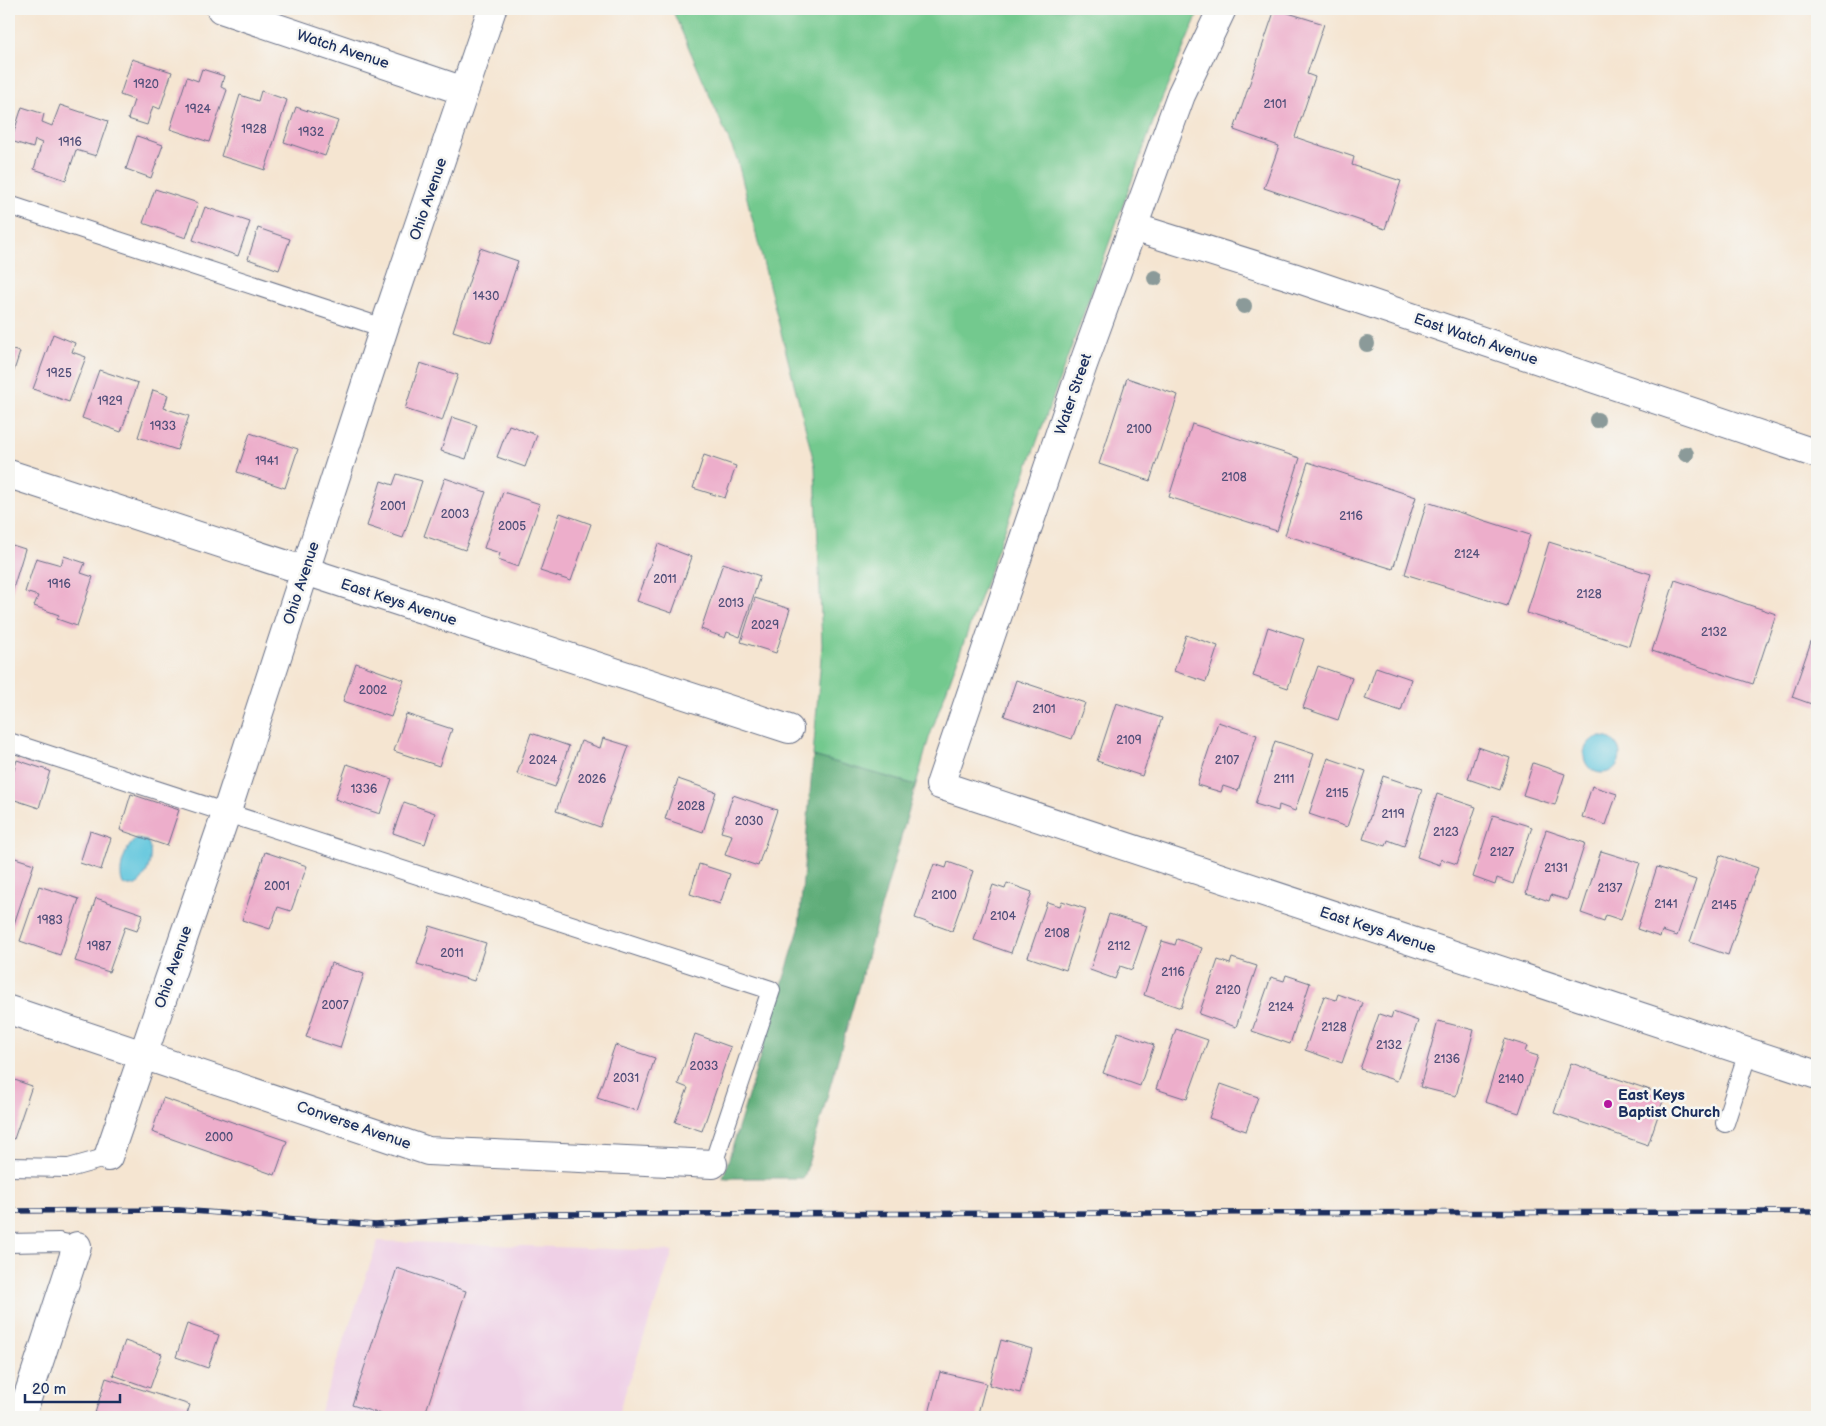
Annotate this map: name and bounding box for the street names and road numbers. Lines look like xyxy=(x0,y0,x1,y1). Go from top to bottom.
street label: Watch Avenue xyxy=(294,26,392,73)
street label: Ohio Avenue xyxy=(405,155,452,243)
street label: East Watch Avenue xyxy=(1411,309,1540,370)
street label: Water Street xyxy=(1051,351,1096,437)
street label: Ohio Avenue xyxy=(279,539,324,627)
street label: East Keys Avenue xyxy=(338,575,459,630)
street label: East Keys Avenue xyxy=(1317,903,1438,958)
street label: Ohio Avenue xyxy=(150,923,197,1011)
street label: Converse Avenue xyxy=(294,1097,414,1154)

